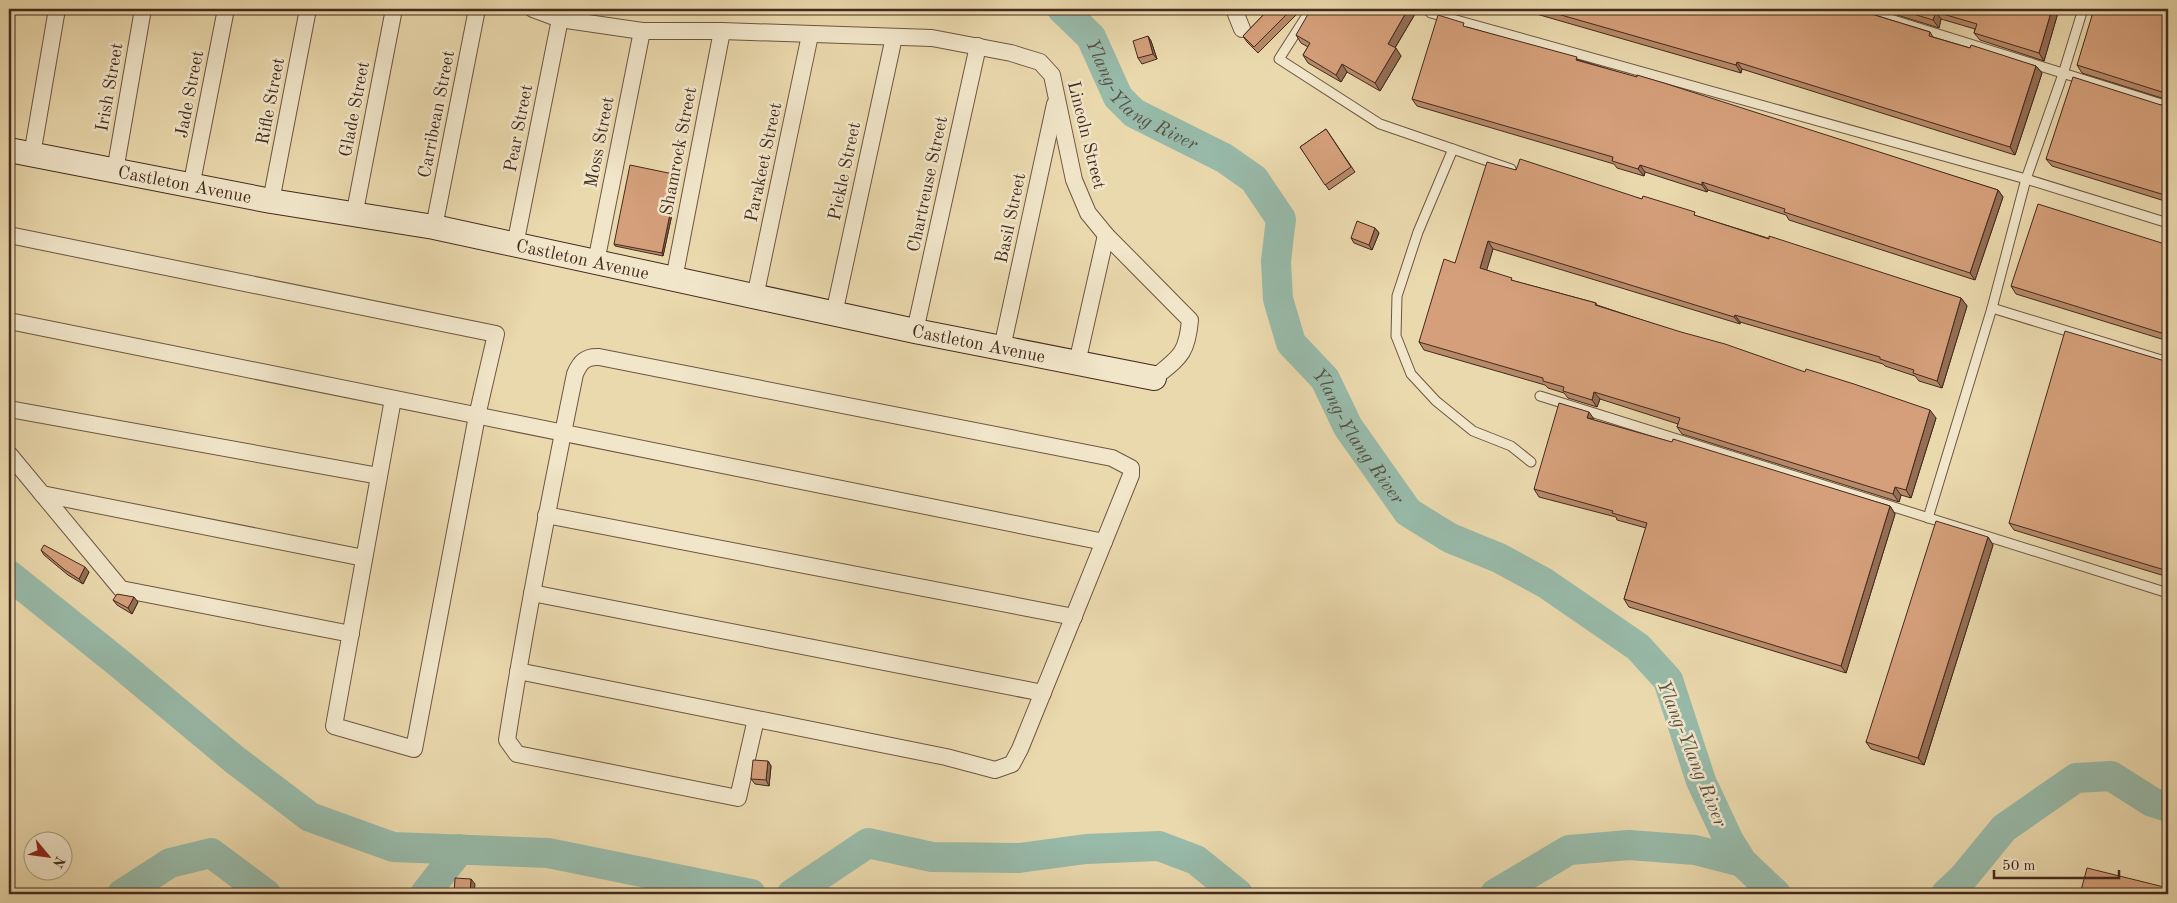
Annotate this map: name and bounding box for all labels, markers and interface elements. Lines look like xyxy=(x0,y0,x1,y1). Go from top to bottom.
water label: Ylang-Ylang River xyxy=(1081,37,1201,156)
street label: Irish Street xyxy=(93,41,127,133)
street label: Jade Street xyxy=(173,49,207,140)
street label: Carribean Street xyxy=(416,49,458,179)
street label: Rifle Street xyxy=(254,56,288,146)
street label: Glade Street xyxy=(337,60,373,159)
street label: Lincoln Street xyxy=(1064,79,1108,191)
street label: Pear Street xyxy=(502,83,536,173)
street label: Shamrock Street xyxy=(658,85,700,217)
street label: Moss Street xyxy=(582,95,618,189)
street label: Parakeet Street xyxy=(743,101,785,224)
street label: Chartreuse Street xyxy=(905,115,951,254)
street label: Pickle Street xyxy=(826,120,864,222)
street label: Castleton Avenue xyxy=(116,163,253,207)
street label: Basil Street xyxy=(993,172,1029,265)
street label: Castleton Avenue xyxy=(514,237,650,283)
street label: Castleton Avenue xyxy=(910,323,1047,366)
water label: Ylang-Ylang River xyxy=(1308,365,1407,509)
water label: Ylang-Ylang River xyxy=(1653,678,1729,831)
north arrow xyxy=(22,830,72,880)
scale bar xyxy=(1994,848,2120,880)
text: N xyxy=(50,854,67,870)
text: 50 m xyxy=(2002,859,2036,874)

